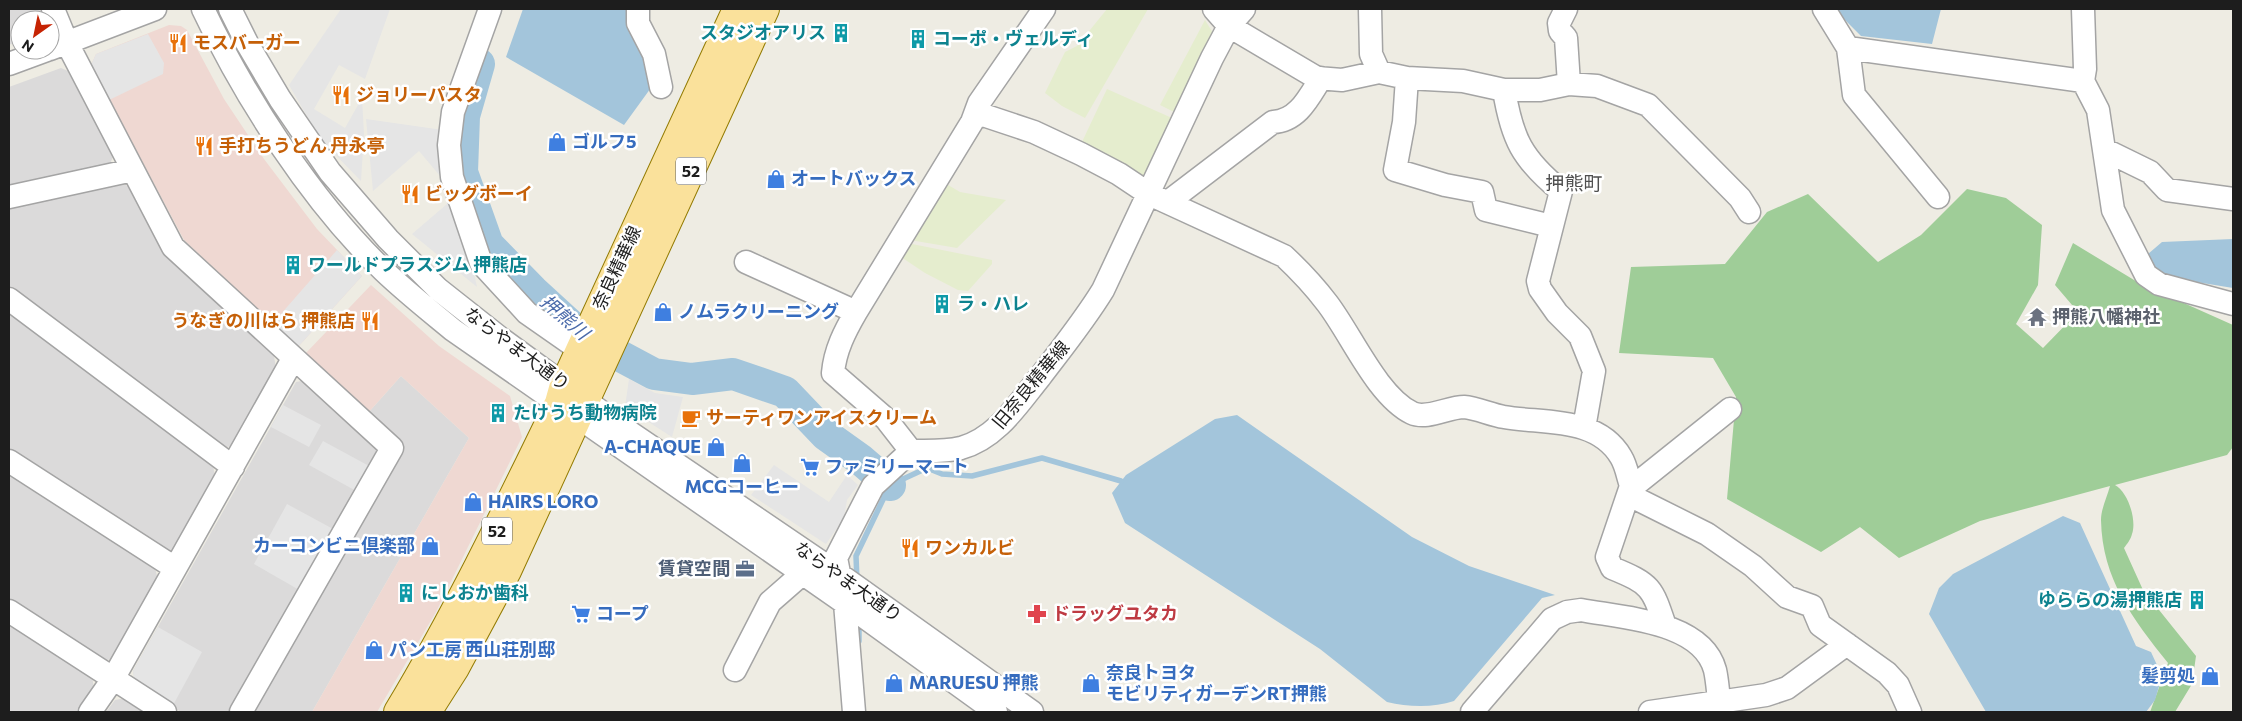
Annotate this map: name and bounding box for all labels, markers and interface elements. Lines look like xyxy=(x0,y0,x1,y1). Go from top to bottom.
north arrow xyxy=(10,10,60,60)
place label: スタジオアリス xyxy=(700,21,826,43)
building icon: スタジオアリス xyxy=(830,22,852,44)
place label: コーポ・ヴェルディ xyxy=(933,27,1094,49)
building icon: コーポ・ヴェルディ xyxy=(907,28,929,50)
place label: モスバーガー xyxy=(193,31,301,53)
restaurant icon: モスバーガー xyxy=(167,32,189,54)
text: N xyxy=(19,36,37,56)
place label: ジョリーパスタ xyxy=(356,83,482,105)
restaurant icon: ジョリーパスタ xyxy=(330,84,352,106)
place label: ゴルフ5 xyxy=(572,130,637,152)
shop icon: ゴルフ5 xyxy=(546,131,568,153)
place label: 手打ちうどん 丹永亭 xyxy=(219,134,384,156)
restaurant icon: 手打ちうどん 丹永亭 xyxy=(193,135,215,157)
road number: 52 xyxy=(676,158,706,185)
place label: オートバックス xyxy=(791,167,916,189)
shop icon: オートバックス xyxy=(765,168,787,190)
district label: 押熊町 xyxy=(1545,171,1603,194)
place label: ビッグボーイ xyxy=(425,182,533,204)
restaurant icon: ビッグボーイ xyxy=(399,183,421,205)
street label: 奈良精華線 xyxy=(587,222,645,313)
place label: ワールドプラスジム 押熊店 xyxy=(308,253,527,275)
building icon: ワールドプラスジム 押熊店 xyxy=(282,254,304,276)
water label: 押熊川 xyxy=(536,289,596,345)
place label: ラ・ハレ xyxy=(957,292,1029,314)
building icon: ラ・ハレ xyxy=(931,293,953,315)
place label: ノムラクリーニング xyxy=(678,300,839,322)
shop icon: ノムラクリーニング xyxy=(652,301,674,323)
street label: ならやま大通り xyxy=(461,302,575,395)
place label: 押熊八幡神社 xyxy=(2052,305,2160,327)
temple icon: 押熊八幡神社 xyxy=(2026,306,2048,328)
place label: うなぎの川はら 押熊店 xyxy=(172,309,355,331)
restaurant icon: うなぎの川はら 押熊店 xyxy=(359,310,381,332)
street label: 旧奈良精華線 xyxy=(987,336,1073,433)
place label: たけうち動物病院 xyxy=(513,401,657,423)
building icon: たけうち動物病院 xyxy=(487,402,509,424)
place label: サーティワンアイスクリーム xyxy=(706,406,937,428)
cafe icon: サーティワンアイスクリーム xyxy=(680,407,702,429)
place label: A-CHAQUE xyxy=(604,435,701,457)
shop icon: A-CHAQUE xyxy=(705,436,727,458)
shop icon: MCGコーヒー xyxy=(731,452,753,474)
place label: ファミリーマート xyxy=(825,455,969,477)
supermarket icon: ファミリーマート xyxy=(799,456,821,478)
place label: MCGコーヒー xyxy=(685,475,799,497)
place label: HAIRS LORO xyxy=(488,490,598,512)
shop icon: HAIRS LORO xyxy=(462,491,484,513)
road number: 52 xyxy=(482,518,512,544)
place label: カーコンビニ倶楽部 xyxy=(253,534,415,556)
shop icon: カーコンビニ倶楽部 xyxy=(419,535,441,557)
street label: ならやま大通り xyxy=(791,536,906,626)
place label: ワンカルビ xyxy=(925,536,1015,558)
restaurant icon: ワンカルビ xyxy=(899,537,921,559)
place label: 賃貸空間 xyxy=(658,557,730,579)
office icon: 賃貸空間 xyxy=(734,558,756,580)
place label: にしおか歯科 xyxy=(421,581,529,603)
building icon: にしおか歯科 xyxy=(395,582,417,604)
place label: ゆららの湯押熊店 xyxy=(2038,588,2182,610)
building icon: ゆららの湯押熊店 xyxy=(2186,589,2208,611)
place label: コープ xyxy=(596,602,649,624)
place label: ドラッグユタカ xyxy=(1052,602,1178,624)
supermarket icon: コープ xyxy=(570,603,592,625)
pharmacy icon: ドラッグユタカ xyxy=(1026,603,1048,625)
place label: パン工房 西山荘別邸 xyxy=(389,638,555,660)
shop icon: パン工房 西山荘別邸 xyxy=(363,639,385,661)
place label: 奈良トヨタ モビリティガーデンRT押熊 xyxy=(1106,661,1327,704)
place label: 髪剪処 xyxy=(2141,664,2195,686)
shop icon: 髪剪処 xyxy=(2199,665,2221,687)
place label: MARUESU 押熊 xyxy=(909,671,1039,693)
shop icon: MARUESU 押熊 xyxy=(883,672,905,694)
shop icon: 奈良トヨタ モビリティガーデンRT押熊 xyxy=(1080,672,1102,694)

